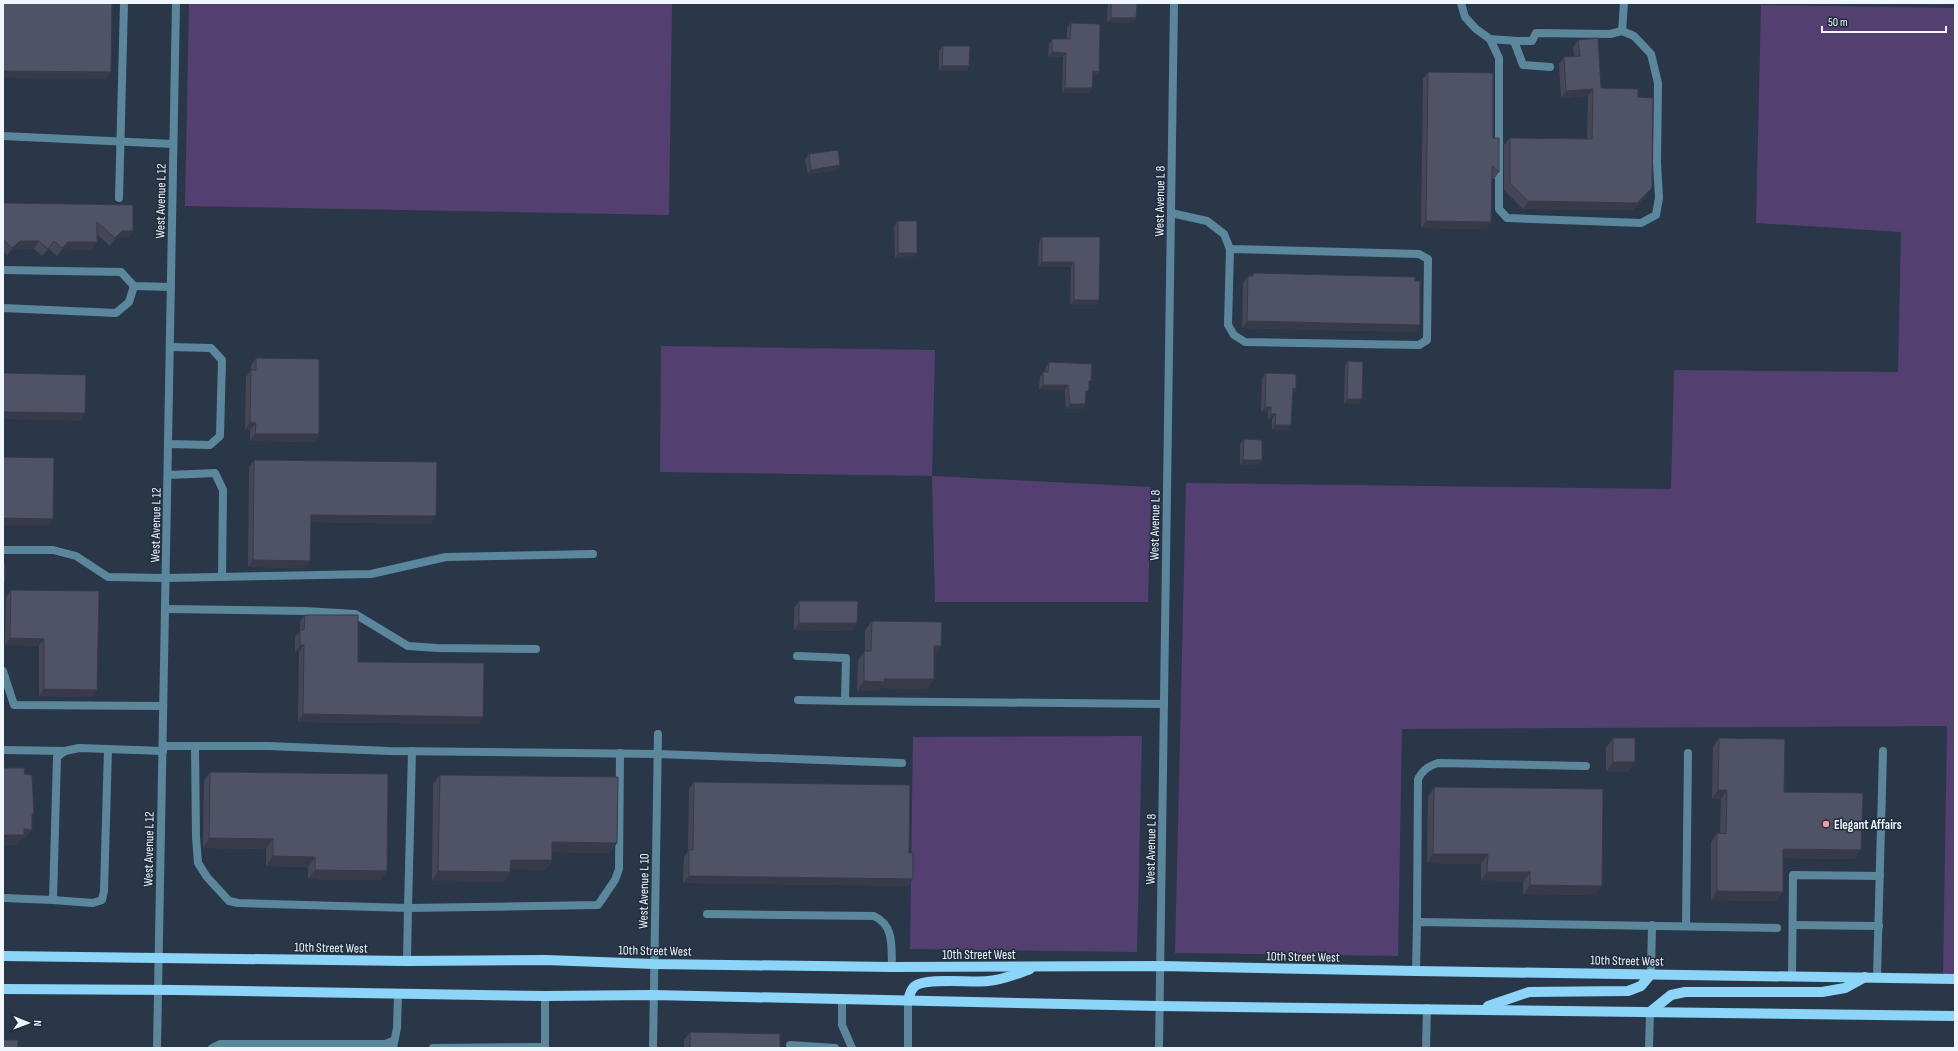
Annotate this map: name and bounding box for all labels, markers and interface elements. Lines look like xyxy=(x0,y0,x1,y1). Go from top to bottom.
scale bar xyxy=(1822,8,1946,34)
text: 50 m xyxy=(1828,15,1848,30)
street label: West Avenue L 12 xyxy=(152,163,170,239)
street label: West Avenue L 8 xyxy=(1151,165,1169,236)
street label: West Avenue L 12 xyxy=(147,487,165,563)
street label: West Avenue L 8 xyxy=(1146,489,1164,560)
street label: West Avenue L 12 xyxy=(140,811,158,887)
street label: West Avenue L 8 xyxy=(1142,813,1160,884)
place label: Elegant Affairs xyxy=(1834,817,1902,833)
marker: Elegant Affairs xyxy=(1821,819,1831,829)
street label: West Avenue L 10 xyxy=(635,853,653,929)
street label: 10th Street West xyxy=(294,939,368,957)
street label: 10th Street West xyxy=(618,942,692,960)
street label: 10th Street West xyxy=(942,947,1016,963)
street label: 10th Street West xyxy=(1266,948,1340,966)
street label: 10th Street West xyxy=(1590,952,1664,970)
north arrow xyxy=(8,1003,48,1043)
text: N xyxy=(31,1020,44,1026)

